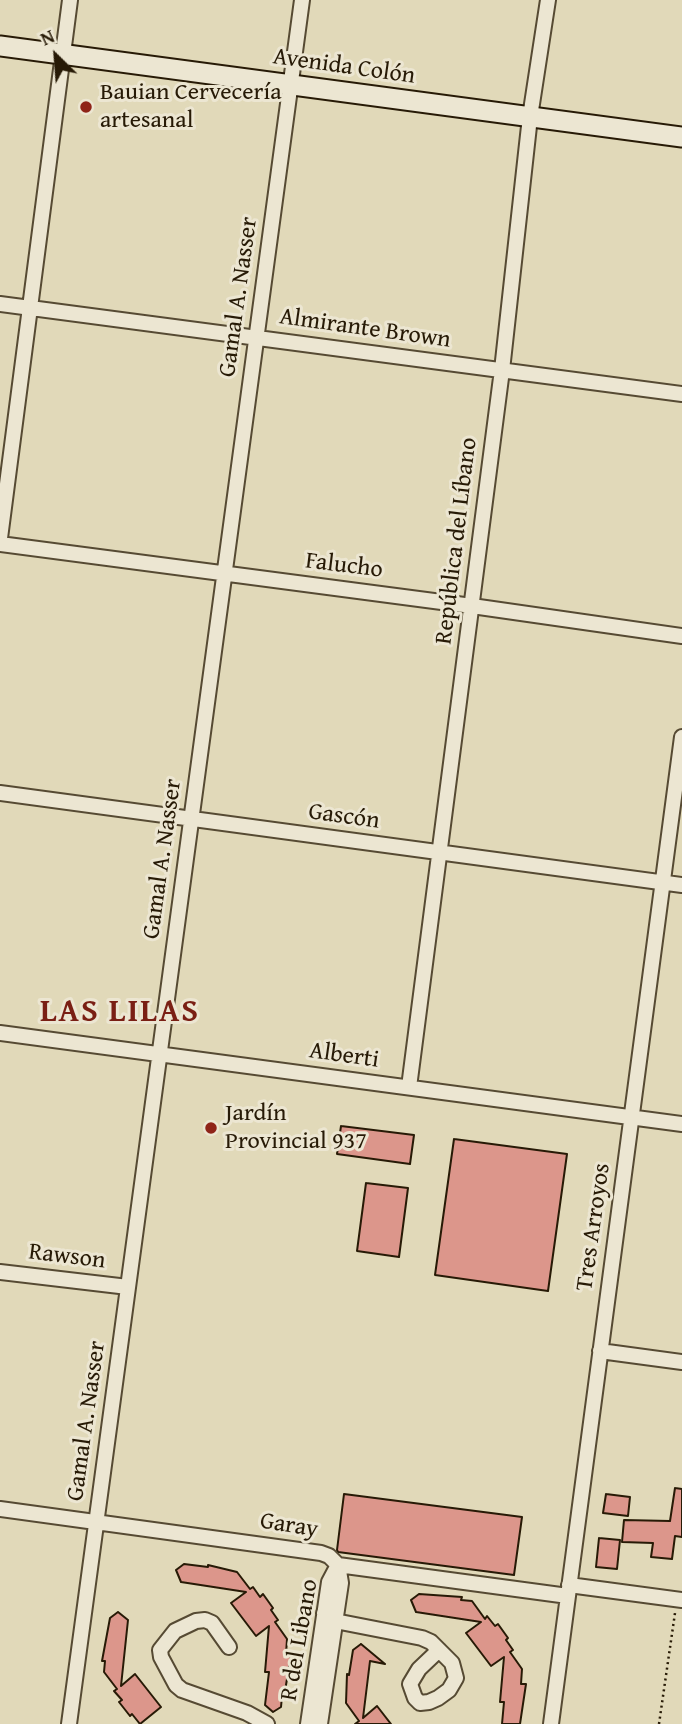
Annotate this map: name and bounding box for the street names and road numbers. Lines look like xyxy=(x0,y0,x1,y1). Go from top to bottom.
street label: Avenida Colón xyxy=(271,43,417,91)
street label: Gamal A. Nasser xyxy=(214,215,264,379)
street label: Almirante Brown xyxy=(278,303,452,355)
street label: República del Líbano xyxy=(430,436,484,646)
street label: Falucho xyxy=(304,547,384,585)
street label: Gamal A. Nasser xyxy=(138,777,188,941)
street label: Gascón xyxy=(307,798,381,836)
street label: Alberti xyxy=(307,1037,381,1075)
street label: Tres Arroyos xyxy=(571,1161,617,1293)
street label: Rawson xyxy=(27,1238,107,1276)
street label: Gamal A. Nasser xyxy=(62,1339,112,1503)
street label: Garay xyxy=(258,1507,320,1545)
street label: R del Libano xyxy=(275,1577,325,1703)

